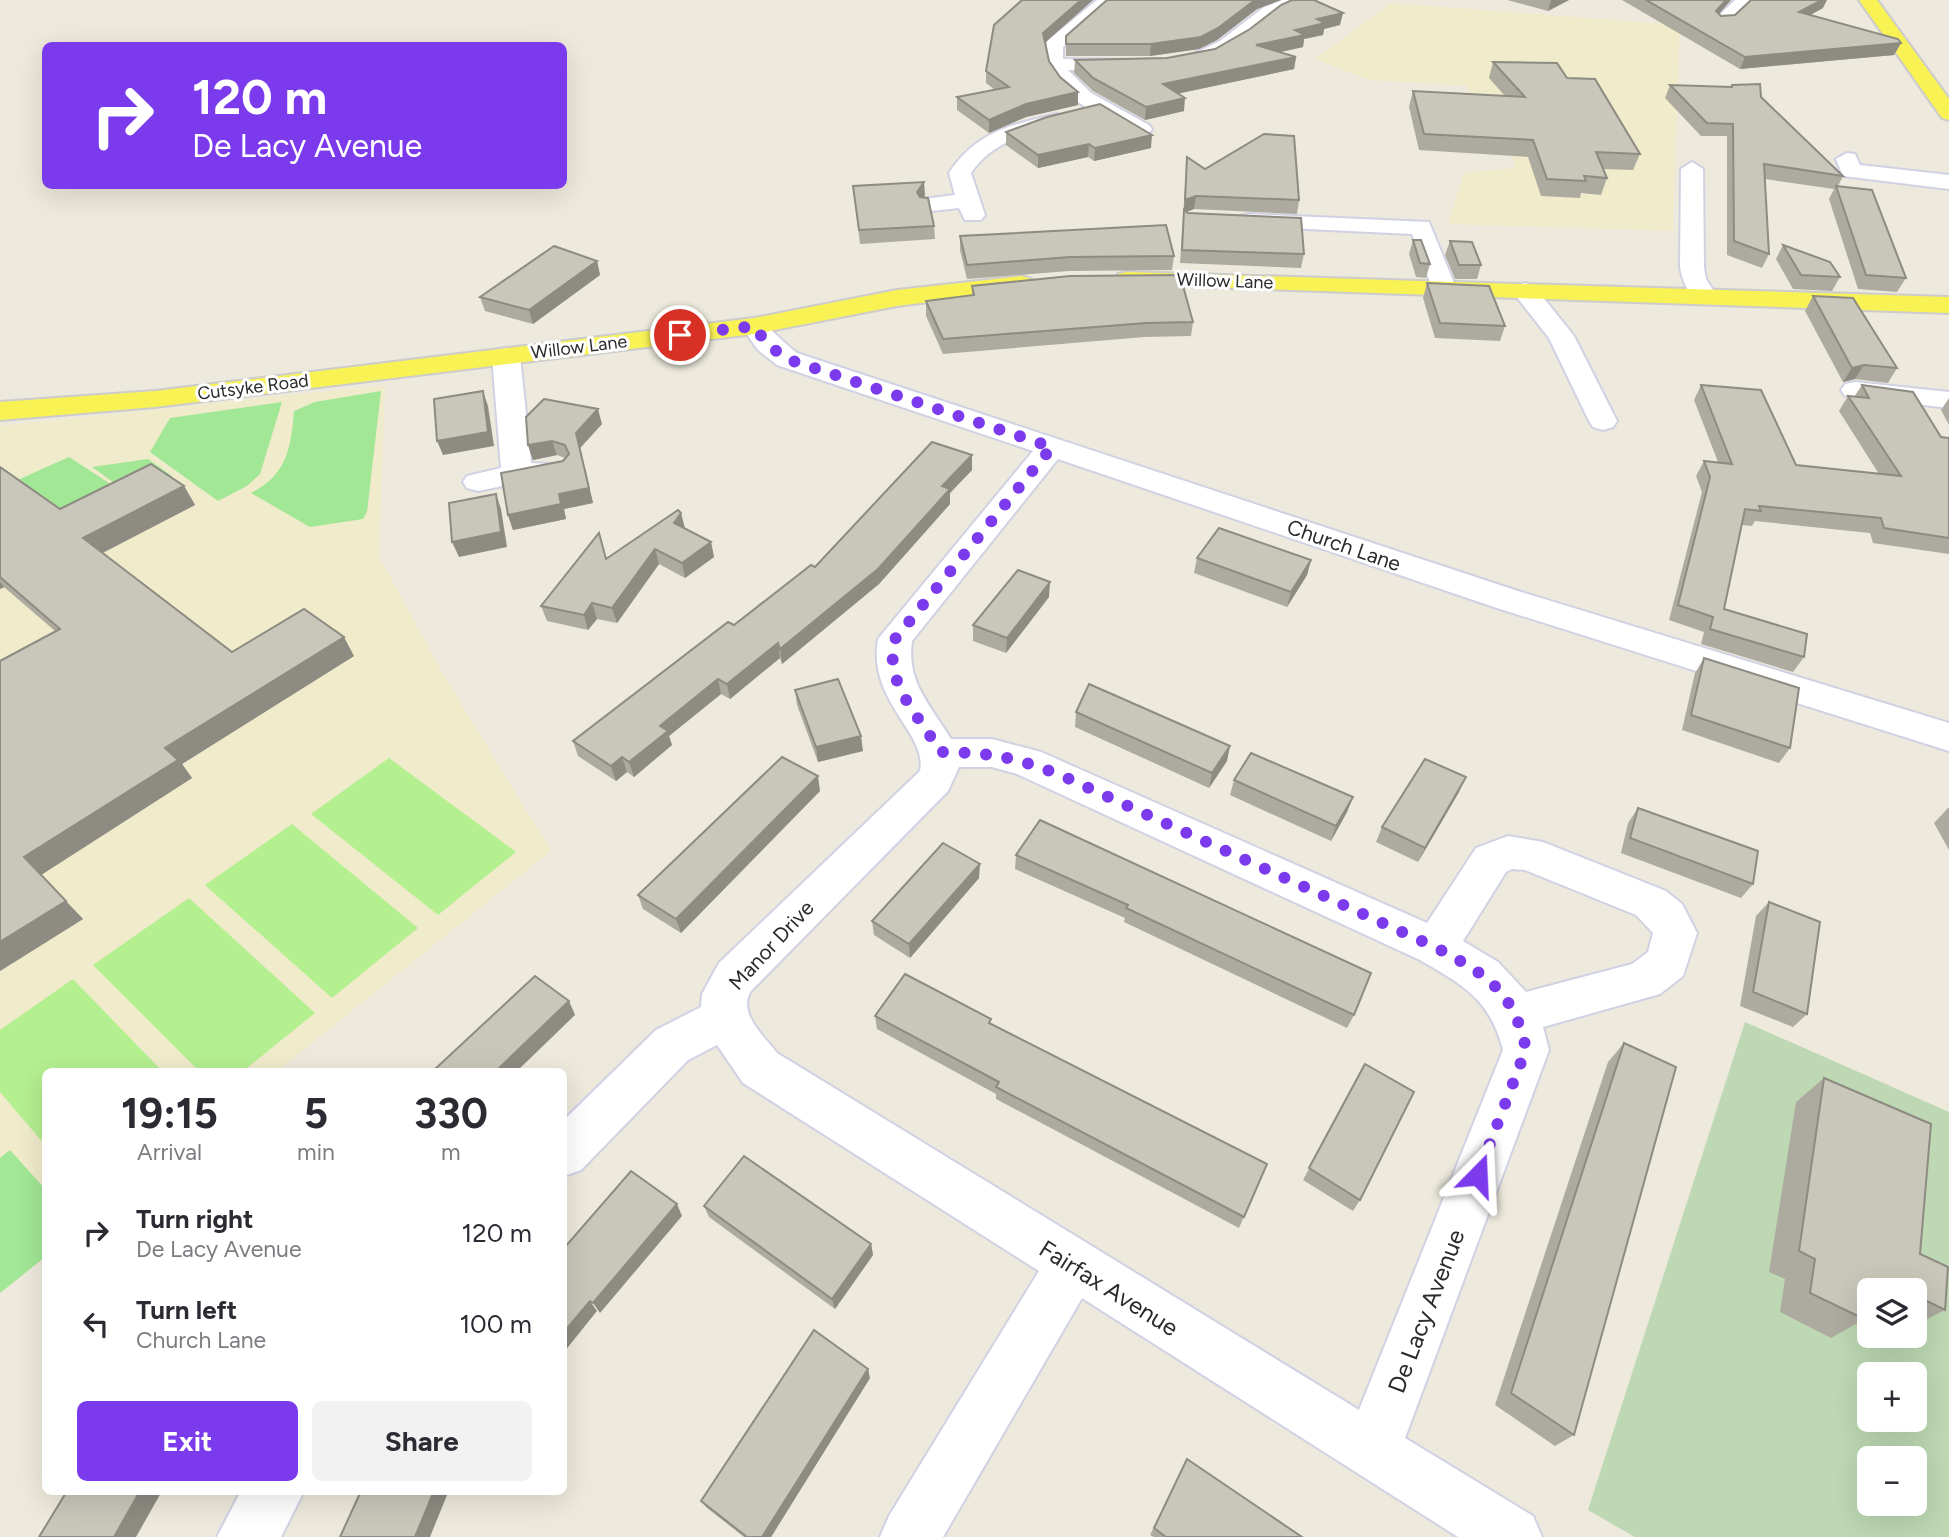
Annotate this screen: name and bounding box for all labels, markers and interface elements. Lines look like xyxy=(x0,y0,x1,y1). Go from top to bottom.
text: 120 m xyxy=(192,67,327,126)
icon: right xyxy=(77,70,168,161)
text: De Lacy Avenue xyxy=(192,127,422,165)
street label: Willow Lane xyxy=(1176,268,1274,294)
pin xyxy=(650,305,710,365)
icon: arrive xyxy=(661,316,699,354)
street label: Willow Lane xyxy=(530,330,628,364)
street label: Cutsyke Road xyxy=(196,369,310,405)
street label: Church Lane xyxy=(1284,514,1404,576)
street label: Manor Drive xyxy=(723,895,819,995)
text: 19:15 xyxy=(121,1088,218,1139)
text: 5 xyxy=(304,1088,328,1139)
text: 330 xyxy=(414,1088,488,1139)
text: Arrival xyxy=(137,1138,202,1166)
text: min xyxy=(297,1138,335,1166)
text: m xyxy=(441,1138,461,1166)
position arrow xyxy=(1441,1138,1515,1212)
text: Turn right xyxy=(136,1203,253,1235)
icon: right xyxy=(77,1214,115,1252)
text: 120 m xyxy=(462,1217,532,1249)
street label: De Lacy Avenue xyxy=(1382,1225,1470,1397)
street label: Fairfax Avenue xyxy=(1034,1234,1184,1342)
text: De Lacy Avenue xyxy=(136,1235,301,1263)
map controls xyxy=(1857,1278,1927,1516)
button: layers xyxy=(1857,1278,1927,1348)
text: Turn left xyxy=(136,1294,237,1326)
icon: left xyxy=(77,1305,115,1343)
text: 100 m xyxy=(459,1308,532,1340)
text: Church Lane xyxy=(136,1326,266,1354)
button: + xyxy=(1857,1362,1927,1432)
button: Exit xyxy=(77,1401,298,1481)
button: Share xyxy=(312,1401,532,1481)
button: − xyxy=(1857,1446,1927,1516)

